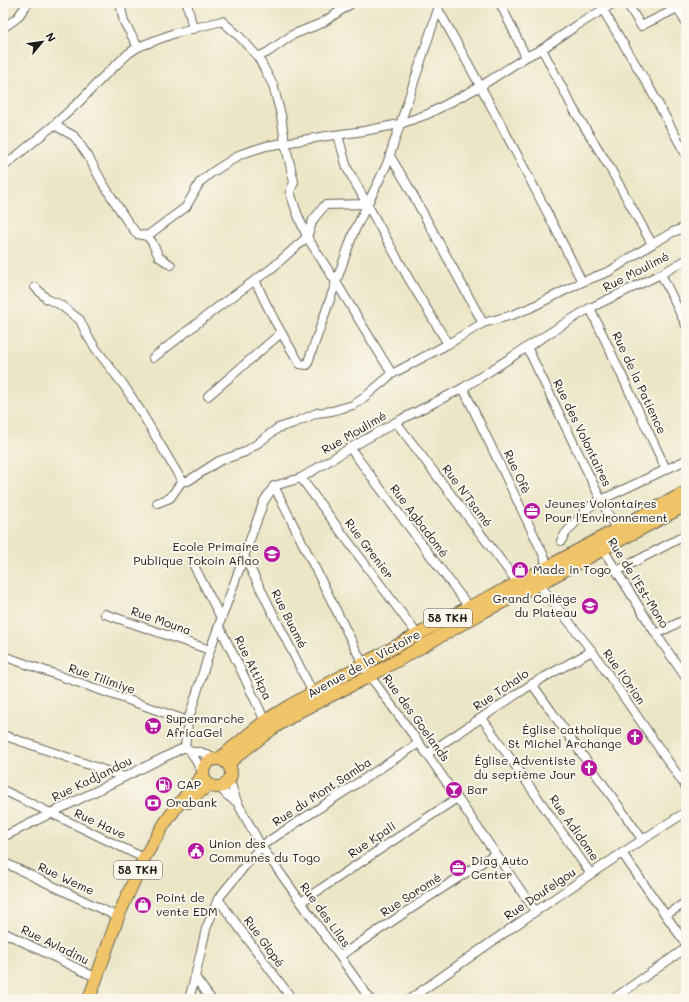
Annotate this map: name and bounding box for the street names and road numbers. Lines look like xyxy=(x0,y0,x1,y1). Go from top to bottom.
street label: Rue Moulimé xyxy=(600,248,671,295)
street label: Rue de la Patience xyxy=(609,329,671,436)
street label: Rue des Volontaires xyxy=(550,376,616,489)
street label: Rue Moulimé xyxy=(318,407,389,457)
street label: Rue Ofè xyxy=(501,447,535,496)
street label: Rue N'Tsamé xyxy=(439,461,496,530)
street label: Rue Agbadomé xyxy=(387,481,453,560)
street label: Rue Grenier xyxy=(342,515,398,582)
street label: Rue de l'Est-Mono xyxy=(605,534,673,631)
street label: Rue Buamé xyxy=(268,586,312,651)
street label: Rue Mouna xyxy=(129,602,194,638)
road number: 58 TKH xyxy=(424,609,472,627)
street label: Avenue de la Victoire xyxy=(304,625,423,701)
street label: Rue Attikpa xyxy=(232,633,276,702)
street label: Rue l'Orion xyxy=(600,646,650,707)
street label: Rue Tilimiye xyxy=(67,659,138,697)
street label: Rue Tchalo xyxy=(470,665,531,714)
street label: Rue des Goelands xyxy=(380,671,454,764)
street label: Rue Kadjandou xyxy=(49,752,134,804)
street label: Rue du Mont Samba xyxy=(269,753,374,829)
street label: Rue Adidome xyxy=(546,791,603,863)
street label: Rue Have xyxy=(72,804,129,842)
street label: Rue Kpali xyxy=(344,817,398,861)
street label: Rue Weme xyxy=(36,858,97,898)
road number: 58 TKH xyxy=(114,861,162,879)
street label: Rue Doufelgou xyxy=(500,863,578,923)
street label: Rue Soromé xyxy=(377,869,444,920)
street label: Rue des Lilas xyxy=(297,879,355,950)
street label: Rue Glopé xyxy=(241,913,289,970)
street label: Rue Avladinu xyxy=(19,921,92,968)

